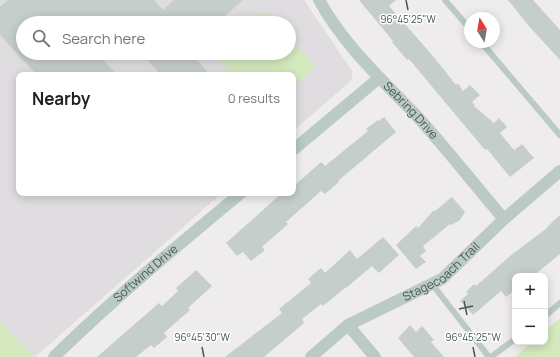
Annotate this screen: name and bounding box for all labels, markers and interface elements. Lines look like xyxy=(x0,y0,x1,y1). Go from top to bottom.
text: 96°45'25"W xyxy=(380,12,436,26)
north arrow xyxy=(464,12,500,48)
search box xyxy=(16,16,296,60)
icon: search xyxy=(30,27,52,49)
text: Search here xyxy=(62,28,145,49)
street label: Sebring Drive xyxy=(380,78,442,143)
text: Nearby xyxy=(32,87,90,110)
text: 0 results xyxy=(228,89,280,107)
street label: Stagecoach Trail xyxy=(400,238,483,305)
street label: Softwind Drive xyxy=(109,240,181,306)
map controls xyxy=(512,273,548,345)
button: + xyxy=(512,273,548,309)
button: − xyxy=(512,309,548,345)
text: 96°45'30"W xyxy=(174,330,230,344)
text: 96°45'25"W xyxy=(445,330,501,344)

